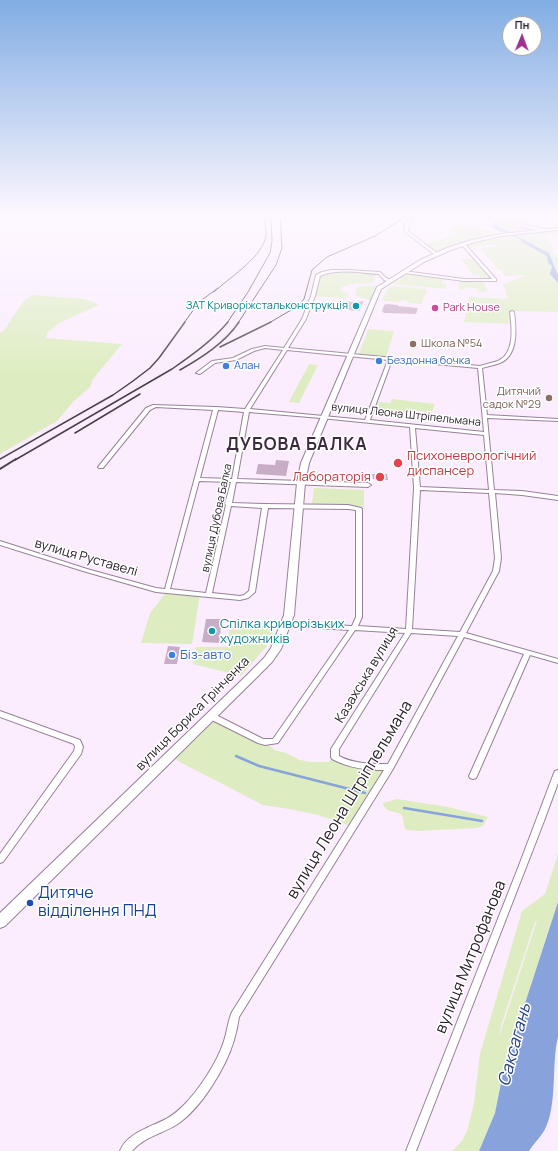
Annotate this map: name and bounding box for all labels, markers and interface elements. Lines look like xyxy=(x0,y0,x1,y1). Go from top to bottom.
north arrow xyxy=(502,16,542,56)
text: Пн xyxy=(515,17,530,32)
place label: ЗАТ Криворіжстальконструкція xyxy=(186,299,348,313)
marker: ЗАТ Криворіжстальконструкція xyxy=(351,301,361,311)
place label: Park House xyxy=(443,301,500,315)
marker: Park House xyxy=(430,303,440,313)
place label: Школа №54 xyxy=(421,337,482,351)
marker: Школа №54 xyxy=(408,339,418,349)
place label: Бездонна бочка xyxy=(387,354,470,368)
marker: Бездонна бочка xyxy=(374,356,384,366)
place label: Алан xyxy=(234,359,260,373)
marker: Алан xyxy=(221,361,231,371)
place label: Дитячий садок №29 xyxy=(483,385,541,411)
marker: Дитячий садок №29 xyxy=(544,393,554,403)
street label: вулиця Леона Штріпельмана xyxy=(331,401,481,429)
district label: ДУБОВА БАЛКА xyxy=(226,435,368,455)
place label: Психоневрологічний диспансер xyxy=(407,448,536,479)
marker: Психоневрологічний диспансер xyxy=(392,457,404,469)
street label: вулиця Дубова Балка xyxy=(199,462,235,574)
place label: Лабораторія xyxy=(292,469,371,485)
marker: Лабораторія xyxy=(374,471,386,483)
street label: вулиця Руставелі xyxy=(33,536,139,580)
place label: Спілка криворізьких художників xyxy=(220,616,345,647)
street label: Казахська вулиця xyxy=(332,624,402,726)
marker: Спілка криворізьких художників xyxy=(207,626,217,636)
place label: Біз-авто xyxy=(180,647,231,663)
marker: Біз-авто xyxy=(167,650,177,660)
street label: вулиця Бориса Грінченка xyxy=(133,654,253,774)
street label: вулиця Леона Штріппельмана xyxy=(283,697,417,903)
street label: вулиця Митрофанова xyxy=(432,878,510,1036)
place label: Дитяче відділення ПНД xyxy=(38,884,157,922)
marker: Дитяче відділення ПНД xyxy=(25,898,35,908)
water label: Саксагань xyxy=(494,1001,536,1089)

